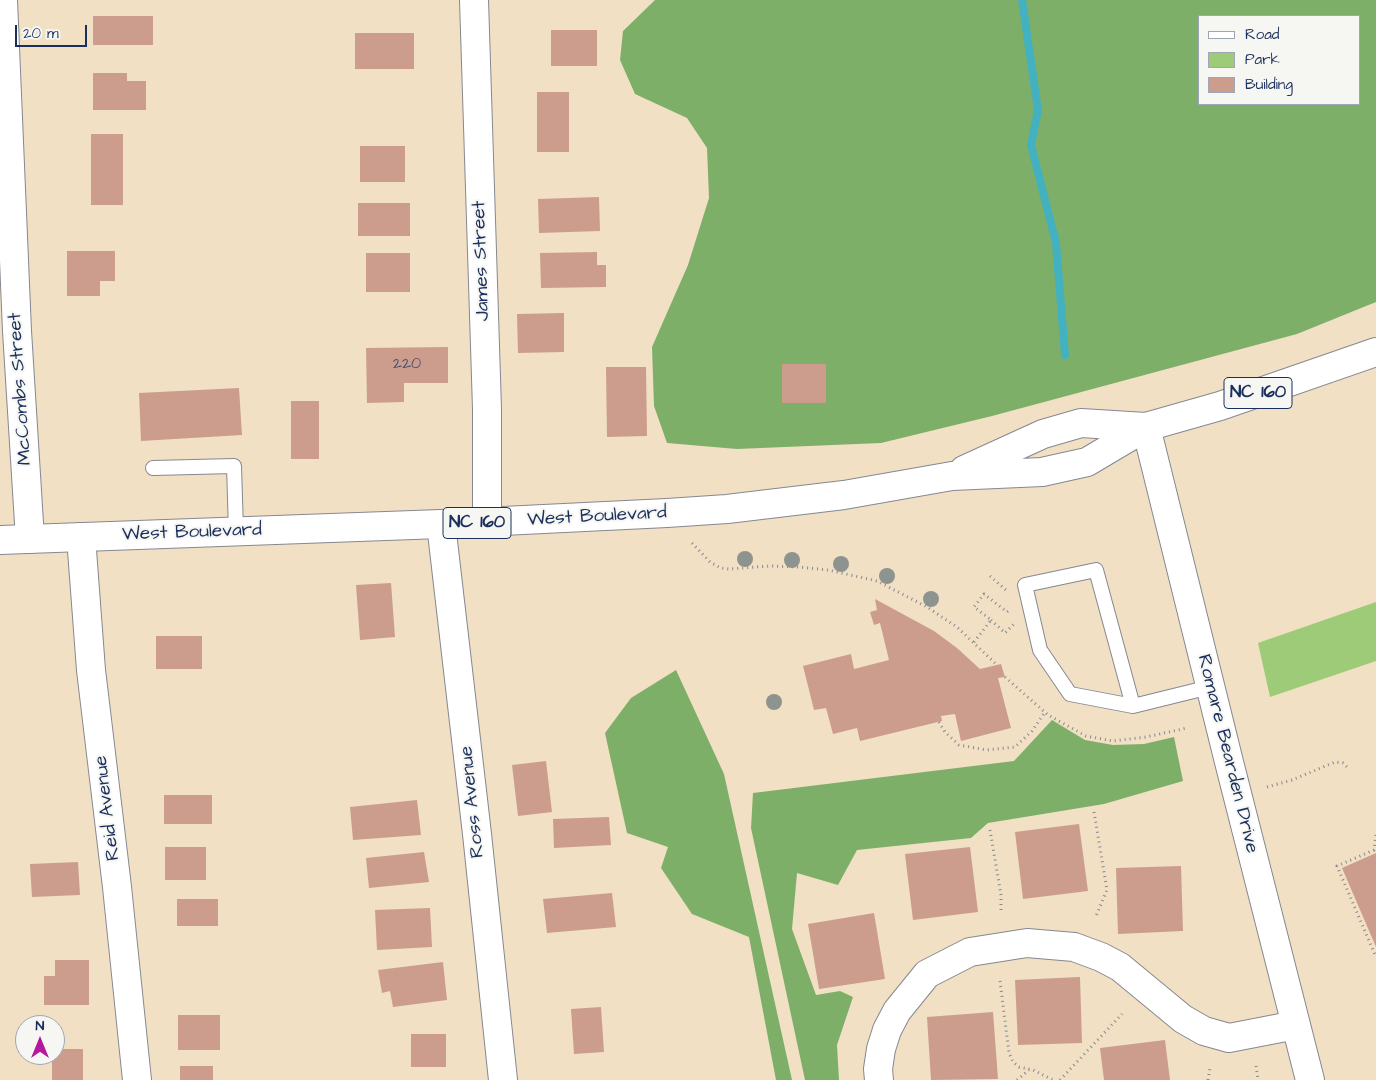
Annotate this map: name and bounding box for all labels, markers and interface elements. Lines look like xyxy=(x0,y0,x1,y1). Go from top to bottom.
scale bar xyxy=(18,15,90,47)
legend xyxy=(1198,15,1361,105)
text: 20 m xyxy=(23,23,59,44)
text: Road xyxy=(1245,24,1279,45)
text: Park xyxy=(1245,49,1280,70)
text: Building xyxy=(1245,74,1293,95)
street label: James Street xyxy=(469,200,495,322)
street label: McCombs Street xyxy=(4,312,38,466)
house number: 220 xyxy=(393,355,421,375)
road number: NC 160 xyxy=(1224,378,1292,408)
street label: West Boulevard xyxy=(527,502,667,532)
road number: NC 160 xyxy=(443,508,511,538)
street label: West Boulevard xyxy=(122,519,262,547)
street label: Romare Bearden Drive xyxy=(1191,652,1263,856)
street label: Ross Avenue xyxy=(456,745,490,859)
street label: Reid Avenue xyxy=(90,754,126,862)
north arrow xyxy=(15,1015,65,1065)
text: N xyxy=(36,1016,44,1036)

